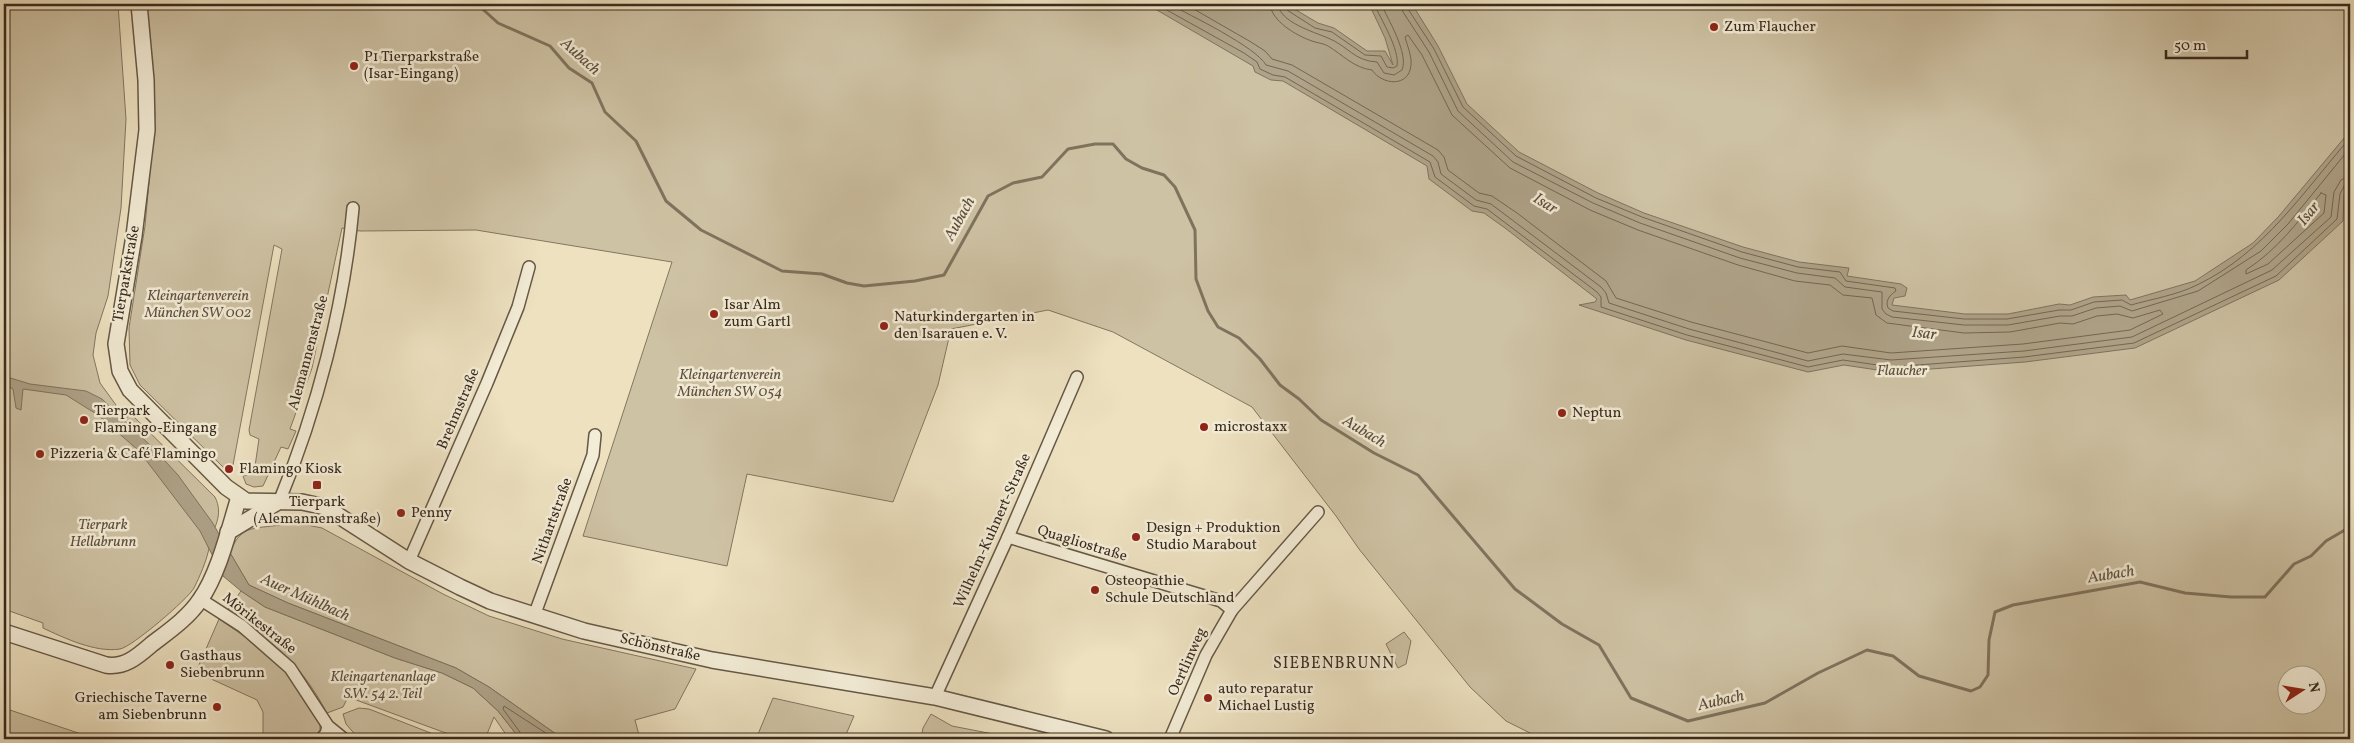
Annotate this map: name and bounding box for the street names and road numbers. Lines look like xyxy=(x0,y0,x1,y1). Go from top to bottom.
street label: Tierparkstraße xyxy=(108,224,146,324)
street label: Alemannenstraße xyxy=(284,293,334,413)
street label: Brehmstraße xyxy=(432,365,486,453)
street label: Wilhelm-Kuhnert-Straße xyxy=(949,450,1037,612)
street label: Nithartstraße xyxy=(528,475,578,567)
street label: Quagliostraße xyxy=(1034,520,1130,568)
street label: Mörikestraße xyxy=(217,588,301,660)
street label: Oertlinweg xyxy=(1164,624,1213,700)
street label: Schönstraße xyxy=(618,629,702,667)

